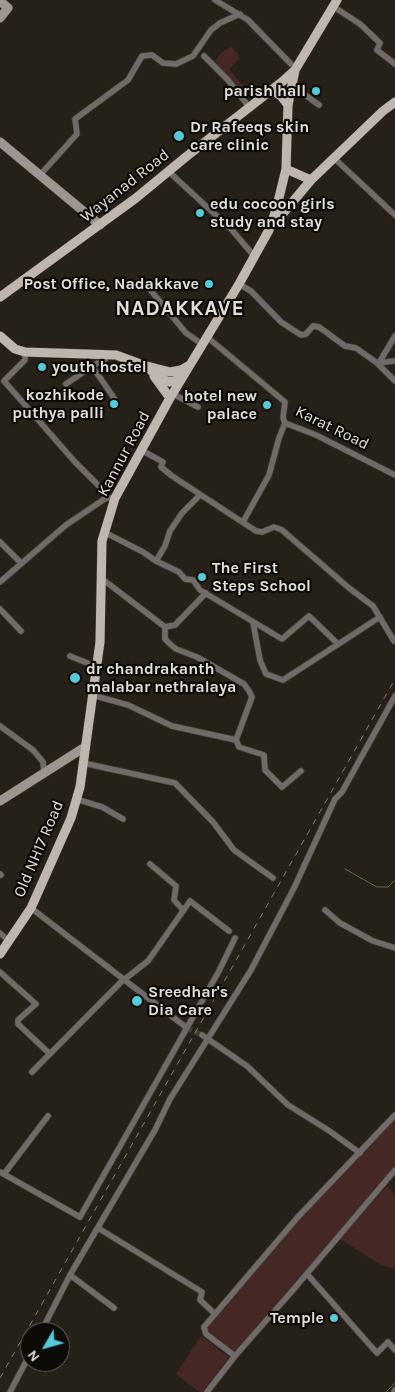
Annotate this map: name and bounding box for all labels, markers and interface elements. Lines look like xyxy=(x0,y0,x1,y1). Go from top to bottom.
place label: parish hall xyxy=(224,81,306,101)
marker: parish hall xyxy=(310,85,322,97)
place label: Dr Rafeeqs skin care clinic xyxy=(190,117,309,155)
marker: Dr Rafeeqs skin care clinic xyxy=(172,129,186,143)
street label: Wayanad Road xyxy=(77,145,173,227)
place label: edu cocoon girls study and stay xyxy=(210,194,335,232)
marker: edu cocoon girls study and stay xyxy=(194,207,206,219)
place label: Post Office, Nadakkave xyxy=(24,274,199,294)
marker: Post Office, Nadakkave xyxy=(203,278,215,290)
district label: NADAKKAVE xyxy=(114,296,246,322)
place label: youth hostel xyxy=(52,357,147,377)
marker: youth hostel xyxy=(36,361,48,373)
place label: kozhikode puthya palli xyxy=(12,385,104,423)
place label: hotel new palace xyxy=(184,386,257,424)
marker: kozhikode puthya palli xyxy=(108,398,120,410)
marker: hotel new palace xyxy=(261,399,273,411)
street label: Karat Road xyxy=(292,402,372,454)
street label: Kannur Road xyxy=(93,408,155,500)
place label: The First Steps School xyxy=(212,558,311,596)
marker: The First Steps School xyxy=(196,571,208,583)
place label: dr chandrakanth malabar nethralaya xyxy=(86,659,236,697)
marker: dr chandrakanth malabar nethralaya xyxy=(68,671,82,685)
street label: Old NH17 Road xyxy=(10,798,68,900)
place label: Sreedhar's Dia Care xyxy=(148,982,228,1020)
marker: Sreedhar's Dia Care xyxy=(130,994,144,1008)
place label: Temple xyxy=(270,1308,324,1328)
marker: Temple xyxy=(328,1312,340,1324)
north arrow xyxy=(20,1322,70,1372)
text: N xyxy=(24,1347,43,1365)

